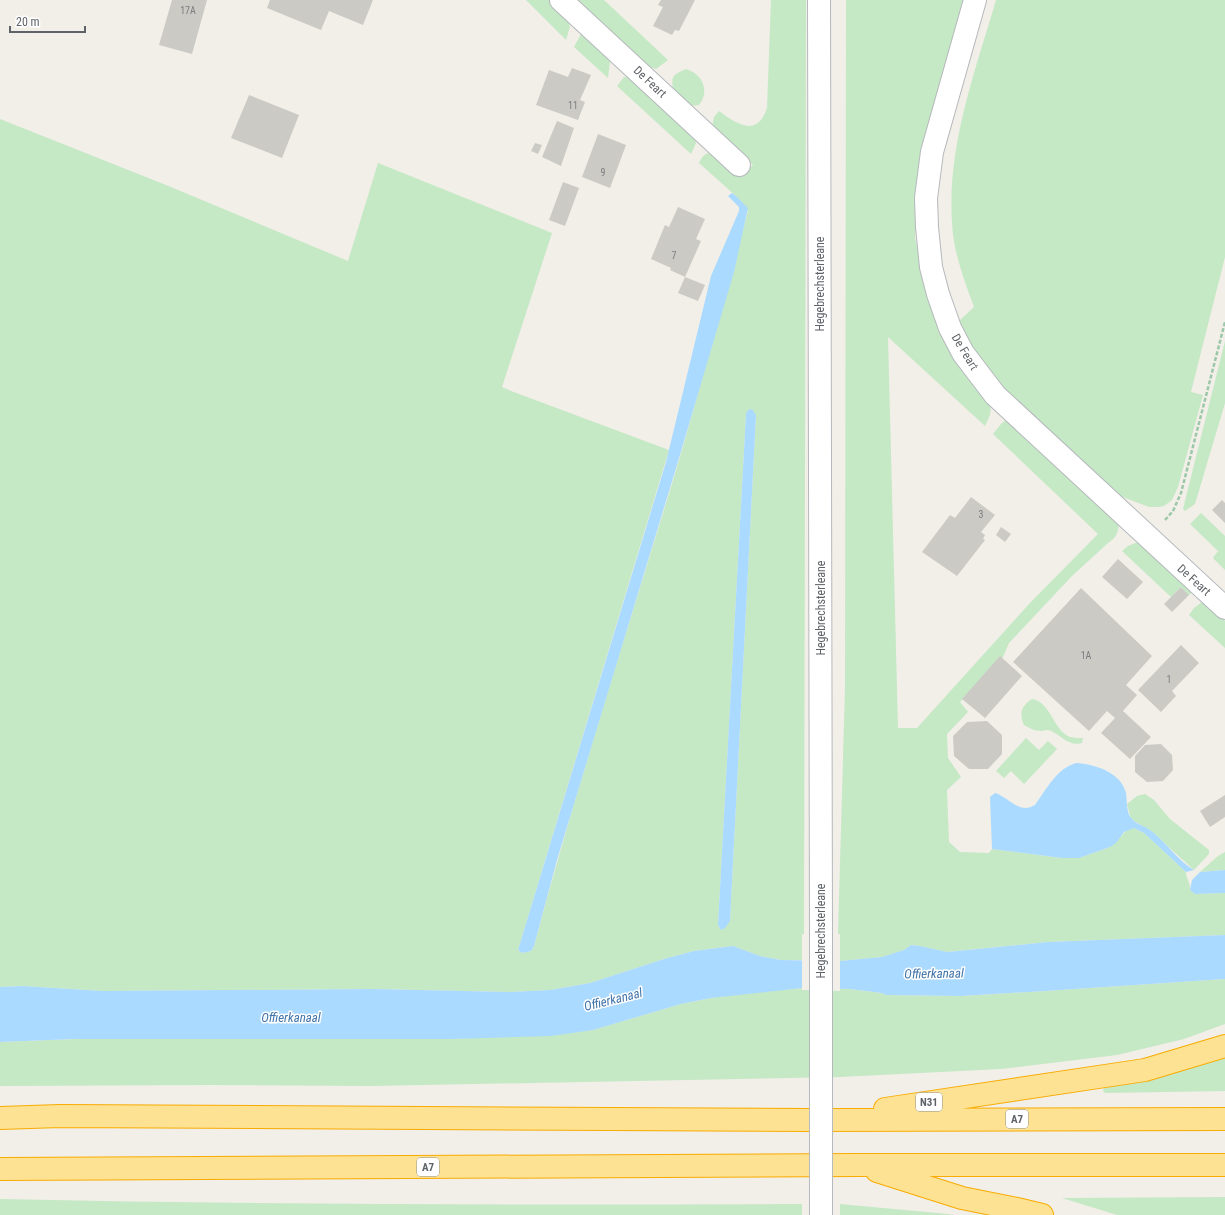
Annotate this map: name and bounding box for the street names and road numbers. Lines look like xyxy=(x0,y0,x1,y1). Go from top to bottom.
street label: De Feart xyxy=(631,63,670,101)
street label: Hegebrechsterleane xyxy=(813,236,827,331)
street label: De Feart xyxy=(949,331,981,373)
street label: Hegebrechsterleane xyxy=(814,560,828,655)
street label: De Feart xyxy=(1175,561,1214,599)
street label: Hegebrechsterleane xyxy=(814,883,828,978)
road number: N31 xyxy=(916,1093,942,1111)
road number: A7 xyxy=(1006,1110,1028,1128)
road number: A7 xyxy=(417,1158,439,1176)

